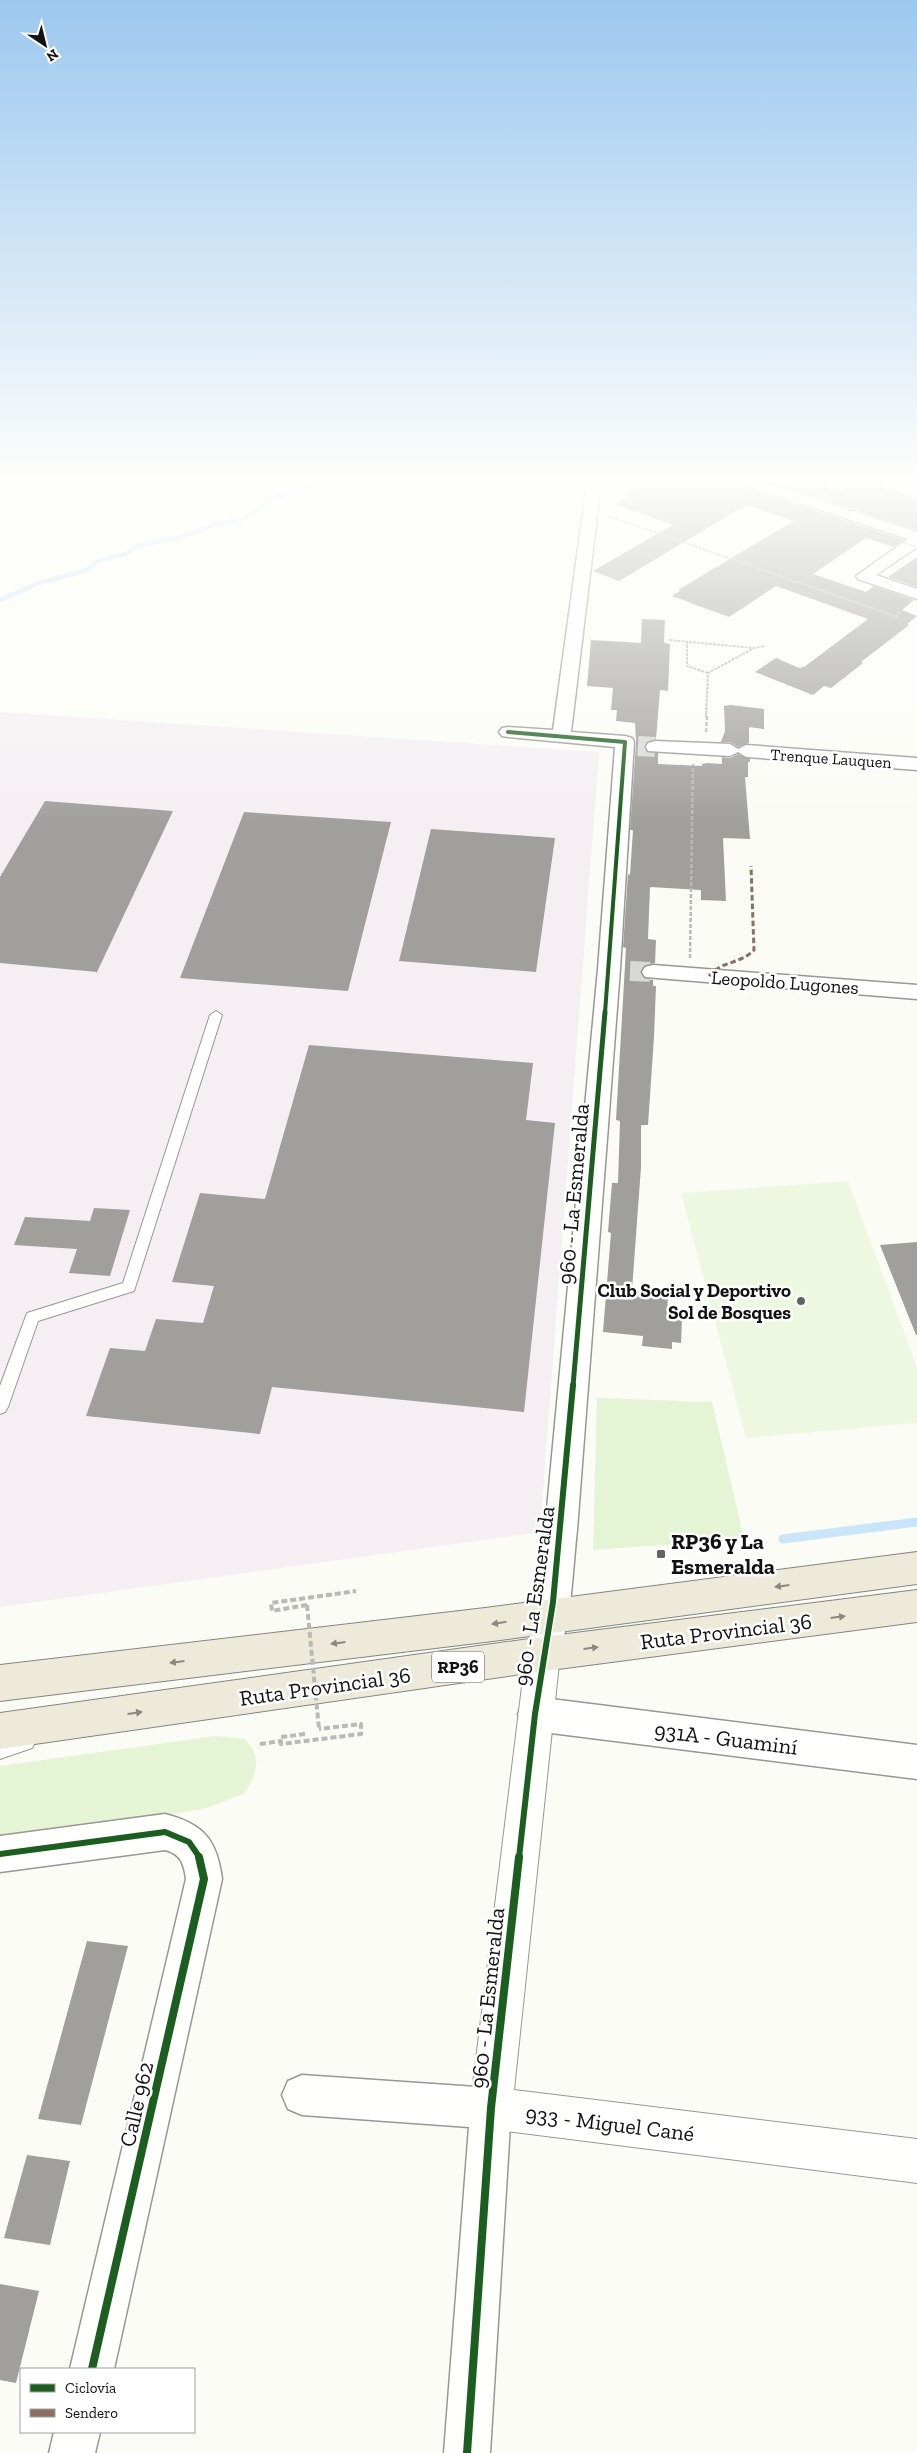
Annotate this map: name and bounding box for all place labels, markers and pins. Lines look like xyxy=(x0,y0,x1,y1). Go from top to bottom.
place label: Club Social y Deportivo Sol de Bosques xyxy=(598,1279,791,1324)
marker: Club Social y Deportivo Sol de Bosques xyxy=(795,1295,807,1307)
place label: RP36 y La Esmeralda xyxy=(671,1528,775,1580)
marker: RP36 y La Esmeralda xyxy=(655,1548,667,1560)

